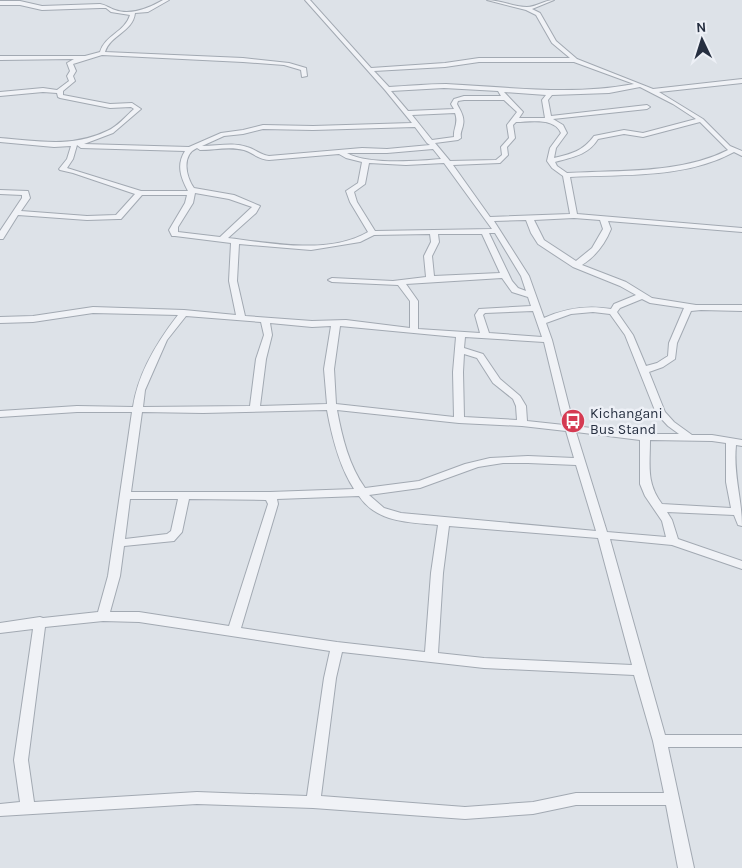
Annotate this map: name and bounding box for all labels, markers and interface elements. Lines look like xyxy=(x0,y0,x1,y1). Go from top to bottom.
north arrow xyxy=(677,15,727,65)
text: N xyxy=(696,19,707,36)
place label: Kichangani Bus Stand xyxy=(590,405,663,438)
bus stop icon: Kichangani Bus Stand xyxy=(560,408,586,434)

